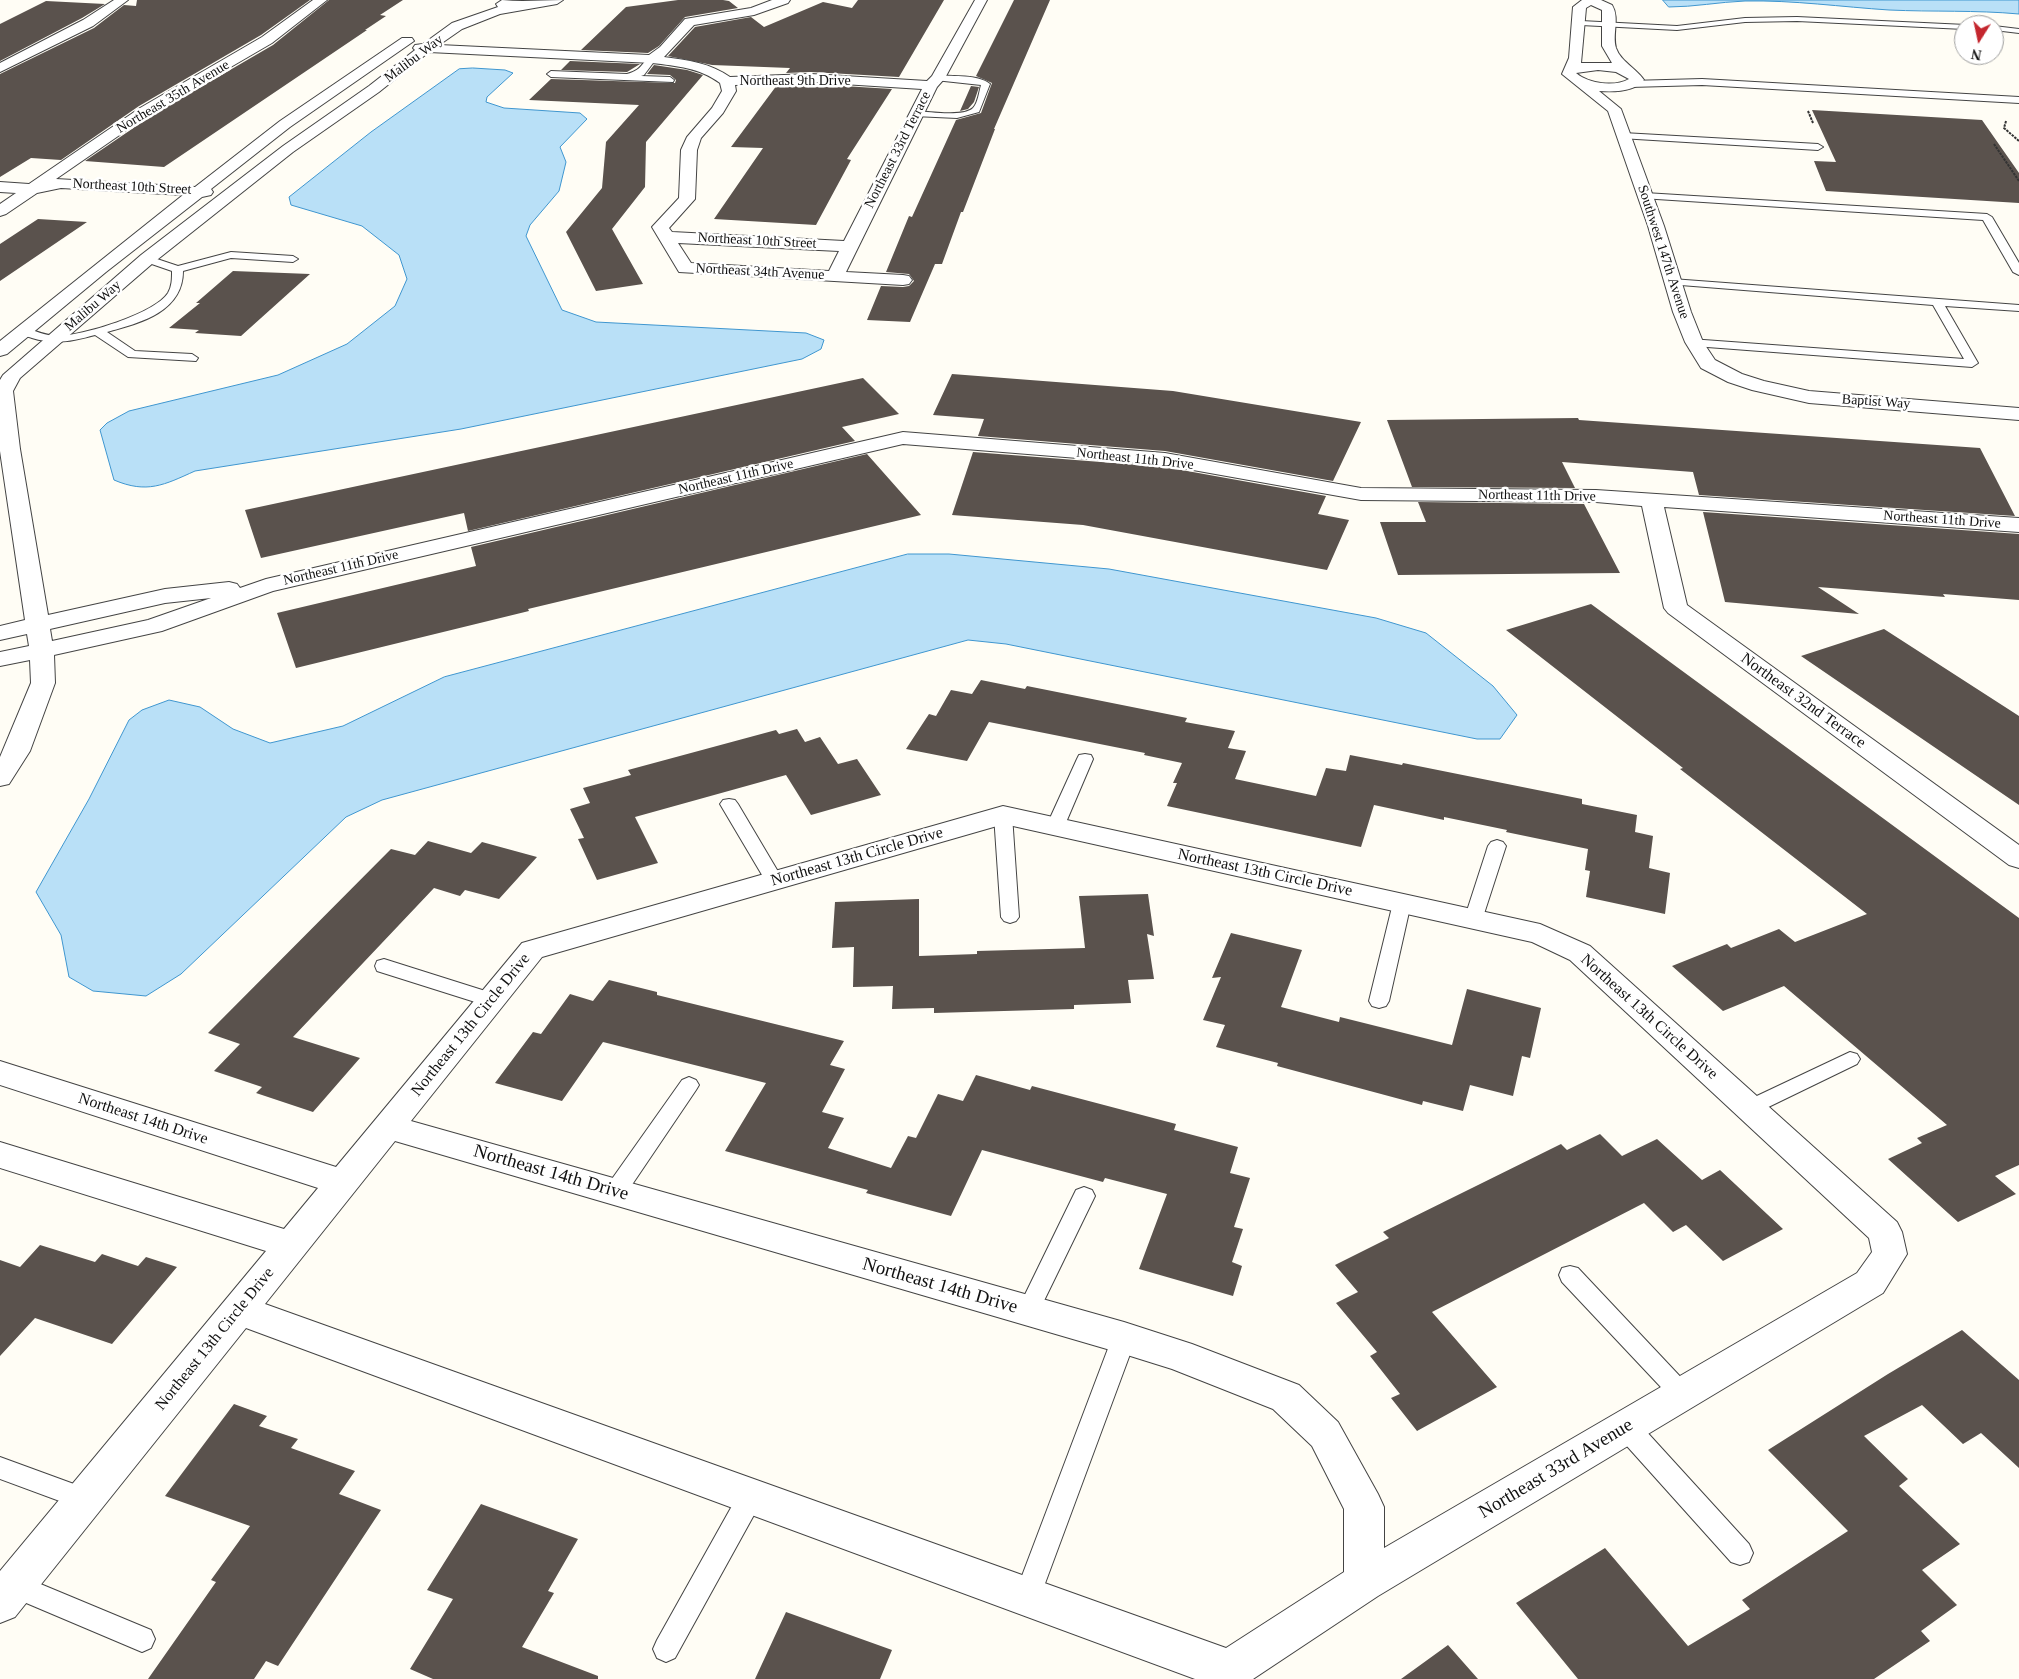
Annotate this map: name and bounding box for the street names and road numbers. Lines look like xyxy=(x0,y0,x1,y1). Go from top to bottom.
street label: Malibu Way xyxy=(381,31,447,87)
street label: Northeast 35th Avenue xyxy=(113,57,233,137)
street label: Northeast 9th Drive xyxy=(739,73,851,89)
street label: Northeast 33rd Terrace xyxy=(861,89,935,211)
street label: Northeast 10th Street xyxy=(72,175,192,199)
street label: Southwest 147th Avenue xyxy=(1633,183,1693,321)
street label: Northeast 10th Street xyxy=(697,229,817,253)
street label: Northeast 34th Avenue xyxy=(695,260,825,284)
street label: Malibu Way xyxy=(61,277,125,335)
street label: Baptist Way xyxy=(1841,391,1911,413)
street label: Northeast 11th Drive xyxy=(1076,444,1194,474)
street label: Northeast 11th Drive xyxy=(677,456,795,498)
street label: Northeast 11th Drive xyxy=(1478,487,1596,505)
street label: Northeast 11th Drive xyxy=(1883,508,2001,532)
street label: Northeast 11th Drive xyxy=(282,547,400,589)
street label: Northeast 32nd Terrace xyxy=(1737,649,1869,753)
street label: Northeast 13th Circle Drive xyxy=(769,823,945,891)
street label: Northeast 13th Circle Drive xyxy=(1176,845,1354,901)
street label: Northeast 13th Circle Drive xyxy=(407,950,535,1100)
street label: Northeast 13th Circle Drive xyxy=(1576,950,1722,1084)
street label: Northeast 14th Drive xyxy=(76,1089,210,1149)
street label: Northeast 14th Drive xyxy=(471,1140,631,1206)
street label: Northeast 14th Drive xyxy=(860,1253,1020,1319)
street label: Northeast 13th Circle Drive xyxy=(151,1264,279,1414)
street label: Northeast 33rd Avenue xyxy=(1475,1414,1637,1524)

